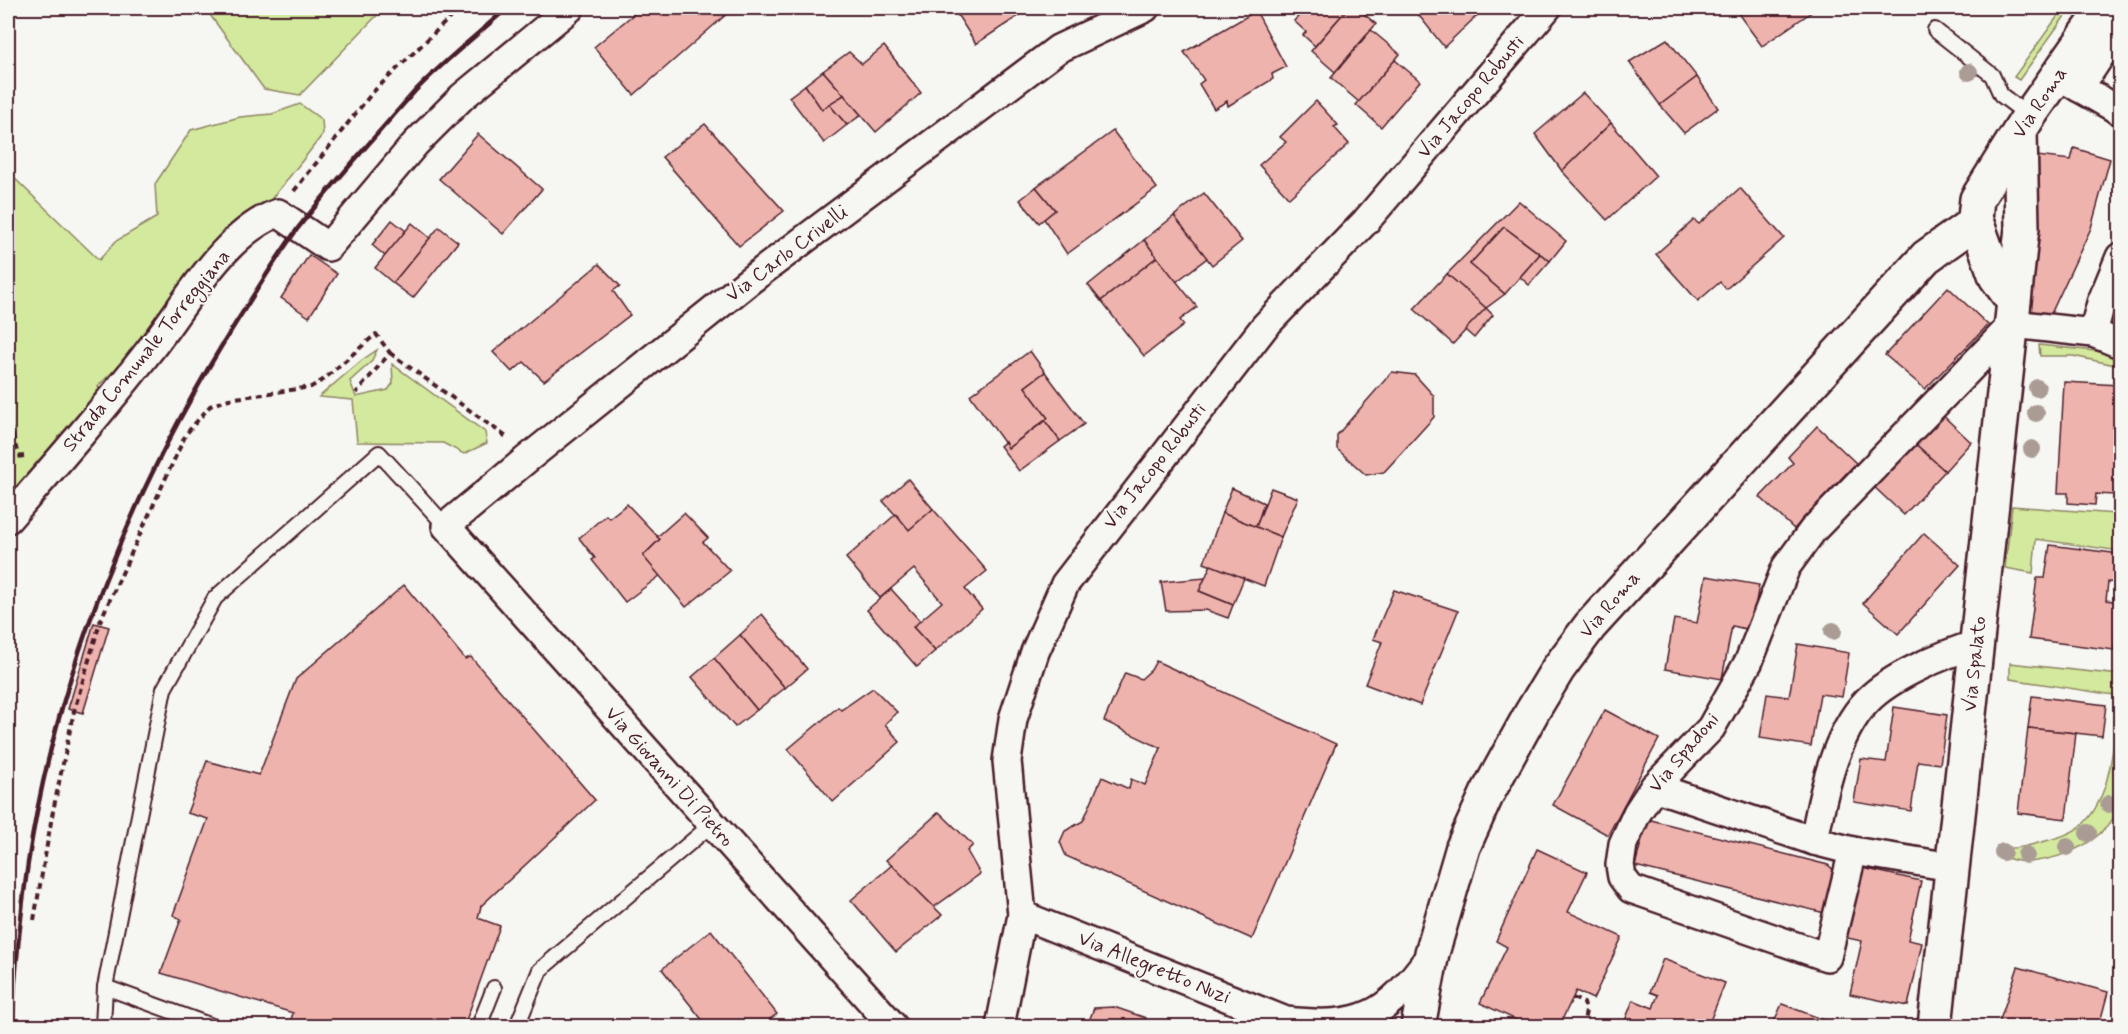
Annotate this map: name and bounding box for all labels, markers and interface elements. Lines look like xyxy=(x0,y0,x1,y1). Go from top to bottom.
street label: Via Jacopo Robusti xyxy=(1411,30,1531,164)
street label: Via Roma xyxy=(2006,62,2074,144)
street label: Via Carlo Crivelli xyxy=(720,199,854,309)
street label: Strada Comunale Torreggiana xyxy=(57,244,238,459)
street label: Via Jacopo Robusti xyxy=(1097,397,1213,535)
street label: Via Roma xyxy=(1573,565,1647,645)
street label: Via Spalato xyxy=(1957,615,1993,713)
street label: Via Giovanni Di Pietro xyxy=(599,701,739,853)
street label: Via Spadoni xyxy=(1642,707,1726,799)
street label: Via Allegretto Nuzi xyxy=(1074,925,1234,1012)

